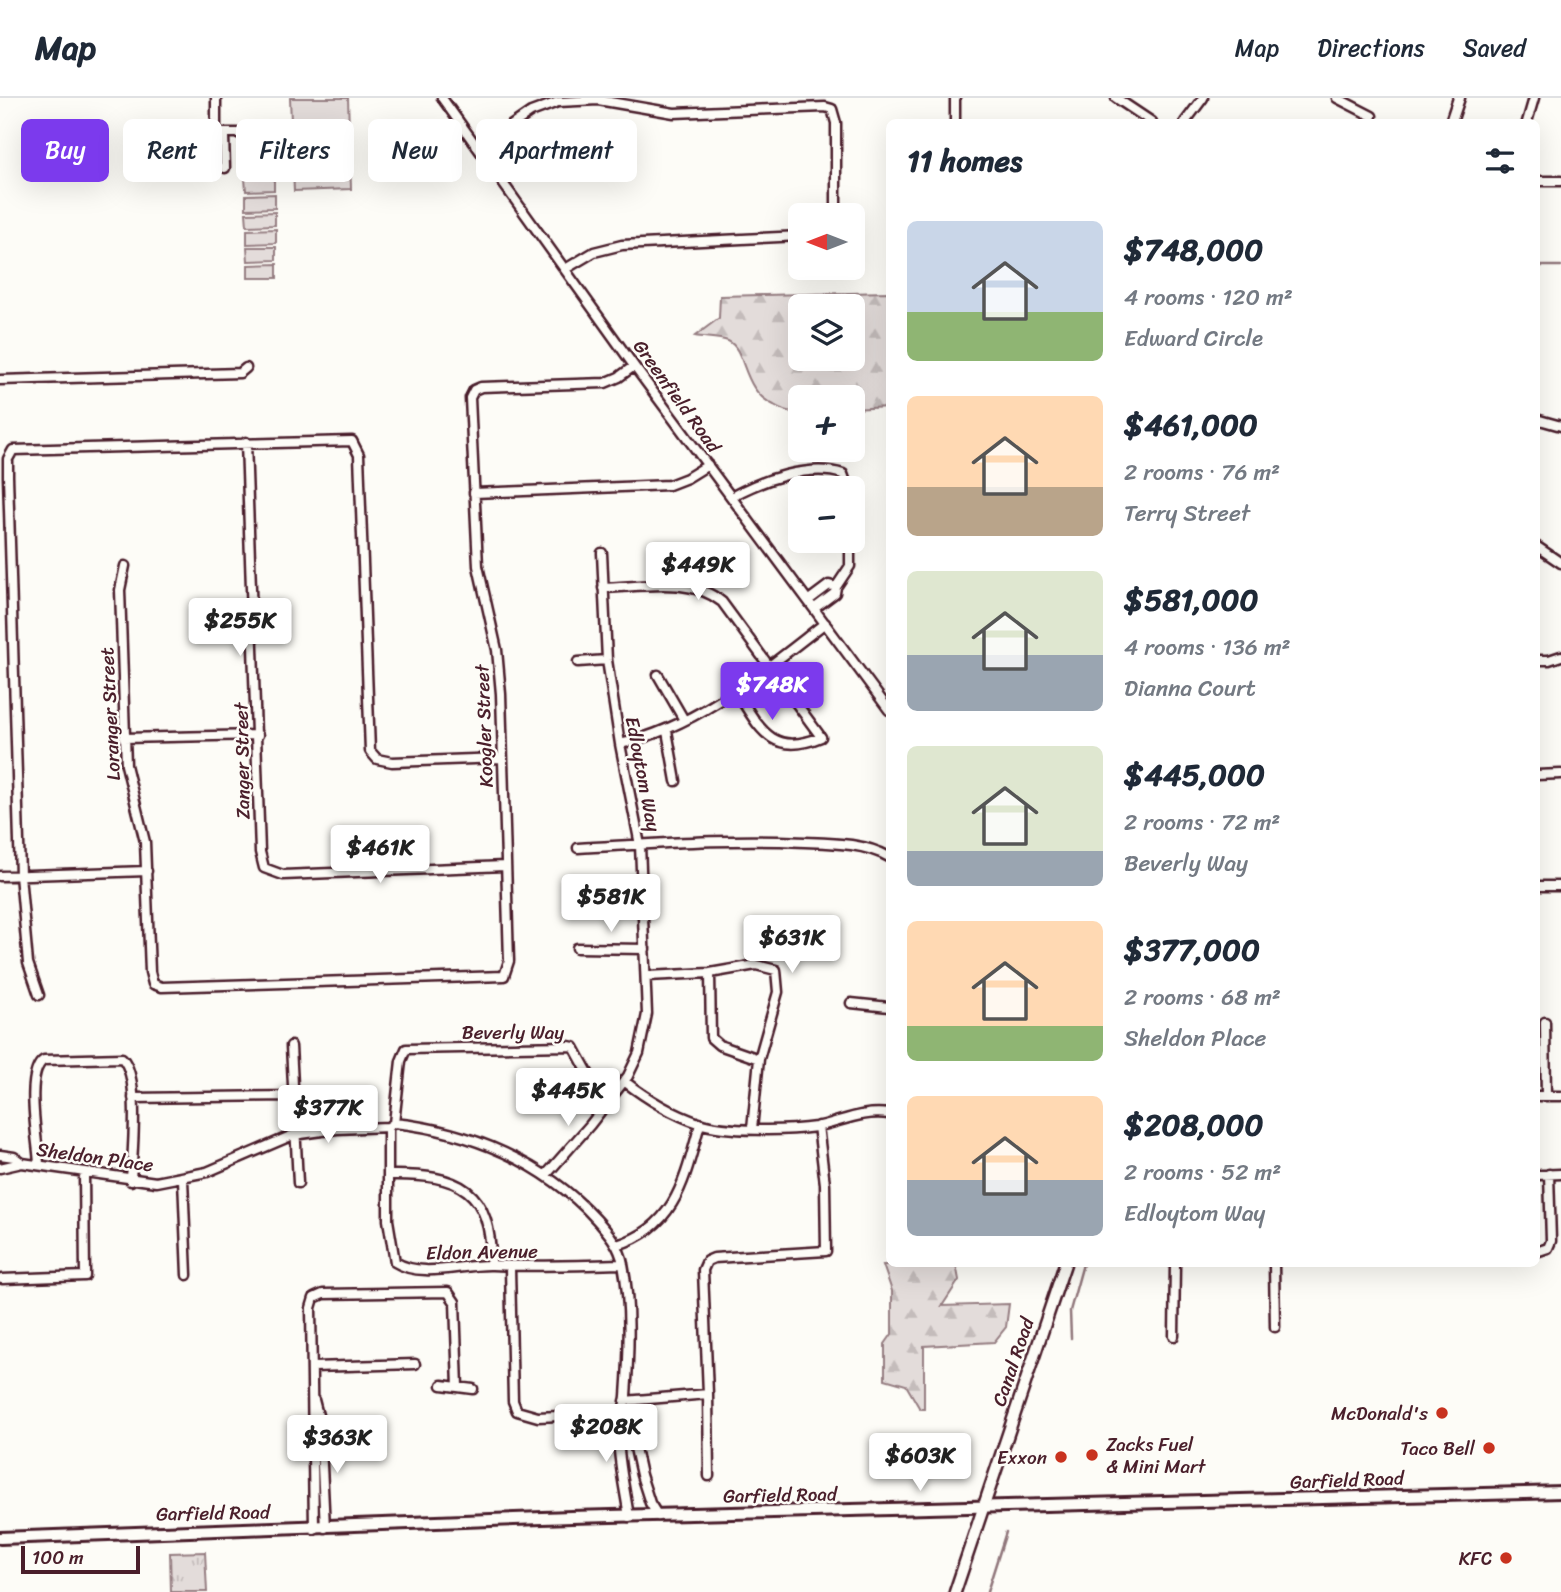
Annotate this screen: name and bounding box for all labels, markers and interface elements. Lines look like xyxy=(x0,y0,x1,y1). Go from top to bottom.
text: Map xyxy=(35,19,96,77)
text: Map xyxy=(1235,27,1279,69)
text: Directions xyxy=(1317,27,1425,69)
text: Saved xyxy=(1463,27,1526,69)
chip: Buy xyxy=(21,119,109,182)
chip: Rent xyxy=(123,119,222,182)
chip: Filters xyxy=(236,119,354,182)
chip: New xyxy=(368,119,462,182)
chip: Apartment xyxy=(476,119,637,182)
text: 11 homes xyxy=(907,134,1022,188)
icon: filters xyxy=(1481,142,1519,180)
north arrow xyxy=(788,203,864,280)
map controls xyxy=(788,203,865,553)
text: $748,000 xyxy=(1124,223,1263,277)
icon: home xyxy=(963,249,1047,333)
text: 4 rooms · 120 m² xyxy=(1124,277,1293,318)
button: layers xyxy=(788,294,865,371)
text: Edward Circle xyxy=(1124,318,1263,359)
street label: Greenfield Road xyxy=(624,332,730,461)
button: + xyxy=(788,385,865,462)
text: $461,000 xyxy=(1124,398,1258,452)
icon: home xyxy=(963,424,1047,508)
text: 2 rooms · 76 m² xyxy=(1124,452,1280,493)
button: − xyxy=(788,476,865,553)
text: Terry Street xyxy=(1124,493,1250,534)
pin: $449K xyxy=(649,542,747,602)
text: $449K xyxy=(662,544,734,585)
text: $581,000 xyxy=(1124,573,1258,627)
pin: $255K xyxy=(191,598,289,658)
icon: home xyxy=(963,599,1047,683)
text: $255K xyxy=(205,600,275,641)
text: 4 rooms · 136 m² xyxy=(1124,627,1291,668)
street label: Loranger Street xyxy=(90,647,130,781)
pin: $748K xyxy=(723,662,821,722)
street label: Koogler Street xyxy=(465,663,503,788)
text: $748K xyxy=(737,664,807,705)
text: Dianna Court xyxy=(1124,668,1256,709)
street label: Zanger Street xyxy=(224,701,260,820)
street label: Edloytom Way xyxy=(616,714,670,835)
text: $445,000 xyxy=(1124,748,1265,802)
icon: home xyxy=(963,774,1047,858)
text: 2 rooms · 72 m² xyxy=(1124,802,1280,843)
pin: $461K xyxy=(331,826,429,885)
text: $461K xyxy=(347,827,413,868)
text: Beverly Way xyxy=(1124,843,1248,884)
pin: $581K xyxy=(562,874,660,934)
text: $581K xyxy=(577,876,645,917)
pin: $631K xyxy=(743,916,841,975)
text: $631K xyxy=(759,917,825,958)
text: $377,000 xyxy=(1124,923,1260,977)
icon: home xyxy=(963,949,1047,1033)
text: 2 rooms · 68 m² xyxy=(1124,977,1281,1018)
street label: Beverly Way xyxy=(462,1016,564,1049)
text: Sheldon Place xyxy=(1124,1018,1266,1059)
pin: $445K xyxy=(519,1068,617,1128)
text: $445K xyxy=(532,1070,604,1111)
pin: $377K xyxy=(279,1086,377,1145)
text: $377K xyxy=(294,1087,362,1128)
text: $208,000 xyxy=(1124,1098,1264,1152)
icon: home xyxy=(963,1124,1047,1208)
street label: Sheldon Place xyxy=(34,1132,156,1182)
text: 2 rooms · 52 m² xyxy=(1124,1152,1281,1193)
text: Edloytom Way xyxy=(1124,1193,1265,1234)
street label: Eldon Avenue xyxy=(426,1235,539,1269)
street label: Canal Road xyxy=(982,1311,1044,1411)
place label: McDonald's xyxy=(1331,1397,1428,1430)
pin: $208K xyxy=(557,1404,655,1464)
marker: McDonald's xyxy=(1434,1405,1450,1421)
text: $208K xyxy=(570,1406,642,1447)
pin: $363K xyxy=(288,1416,386,1475)
text: $363K xyxy=(303,1417,371,1458)
place label: Zacks Fuel & Mini Mart xyxy=(1106,1428,1207,1483)
place label: Taco Bell xyxy=(1400,1432,1476,1465)
pin: $603K xyxy=(871,1434,969,1493)
text: $603K xyxy=(885,1435,955,1476)
marker: Taco Bell xyxy=(1481,1440,1497,1456)
place label: Exxon xyxy=(997,1441,1047,1474)
marker: Zacks Fuel & Mini Mart xyxy=(1084,1447,1100,1463)
marker: Exxon xyxy=(1053,1449,1069,1465)
street label: Garfield Road xyxy=(1290,1461,1406,1498)
street label: Garfield Road xyxy=(723,1477,839,1512)
street label: Garfield Road xyxy=(156,1495,272,1530)
text: 100 m xyxy=(32,1541,84,1574)
place label: KFC xyxy=(1459,1542,1493,1575)
scale bar xyxy=(21,1543,140,1575)
marker: KFC xyxy=(1498,1550,1514,1566)

